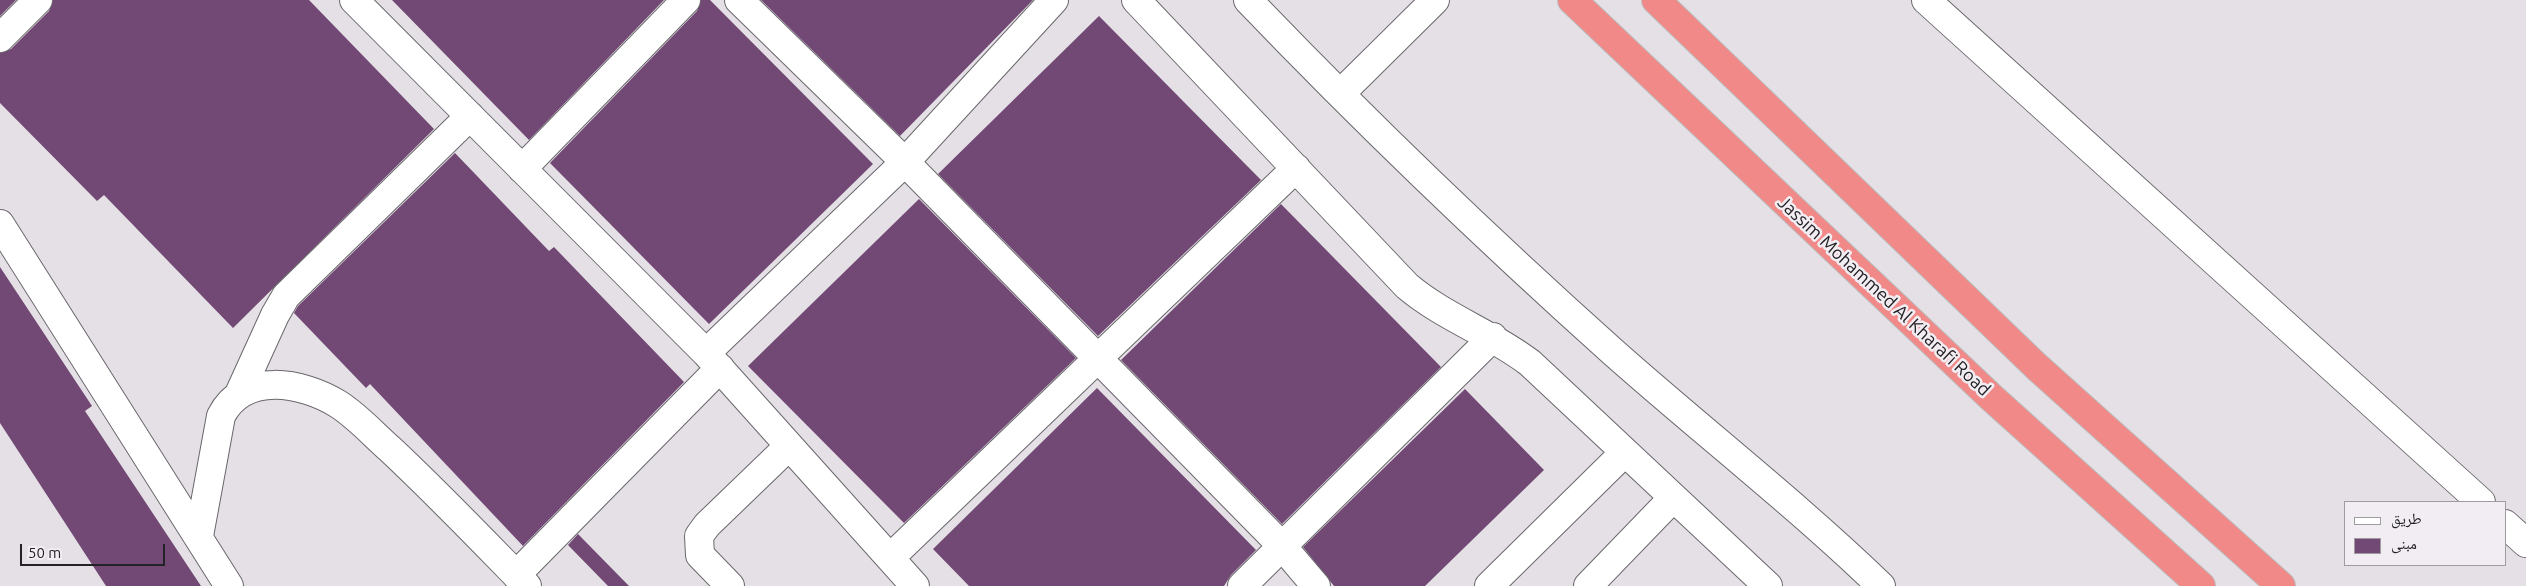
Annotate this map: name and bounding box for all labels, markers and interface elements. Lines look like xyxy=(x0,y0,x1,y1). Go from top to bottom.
street label: Jassim Mohammed Al Kharafi Road xyxy=(1773,192,1995,400)
legend xyxy=(2344,501,2506,566)
text: طريق xyxy=(2391,510,2422,527)
scale bar xyxy=(22,534,168,566)
text: مبنى xyxy=(2391,535,2417,552)
text: 50 m xyxy=(28,544,61,561)

